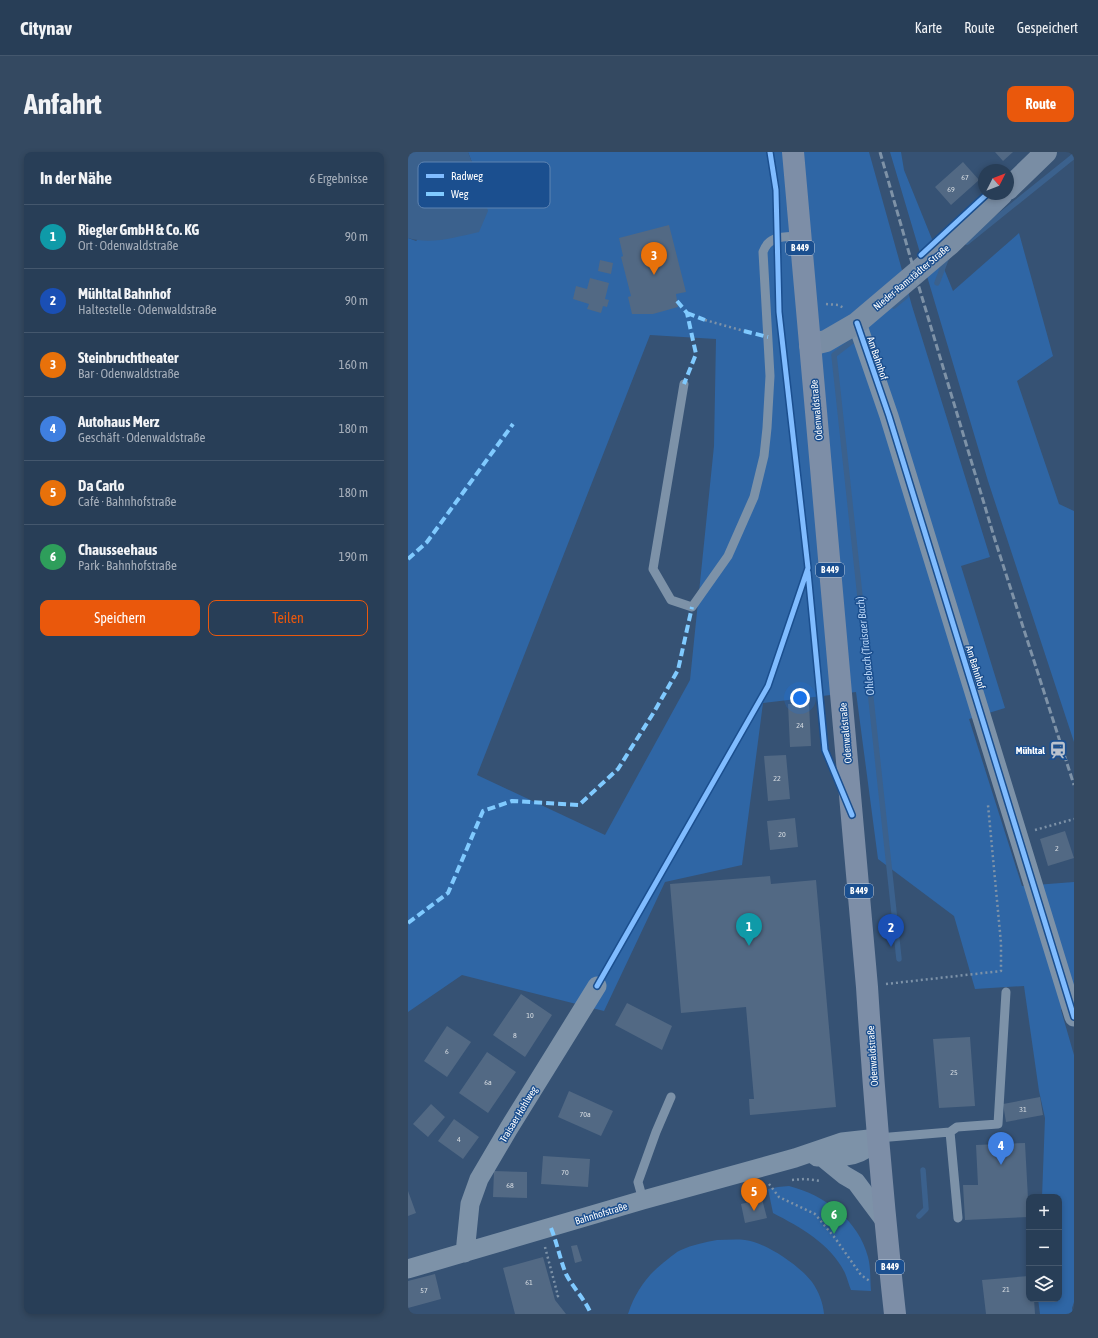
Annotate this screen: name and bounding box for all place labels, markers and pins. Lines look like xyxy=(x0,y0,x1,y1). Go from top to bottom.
pin: 3 xyxy=(641,242,667,275)
station icon: Mühltal xyxy=(1048,740,1068,760)
place label: Mühltal xyxy=(1016,745,1045,756)
pin: 1 xyxy=(736,913,762,946)
pin: 2 xyxy=(878,914,904,947)
pin: 4 xyxy=(988,1132,1014,1165)
pin: 5 xyxy=(741,1178,767,1211)
pin: 6 xyxy=(821,1201,847,1234)

